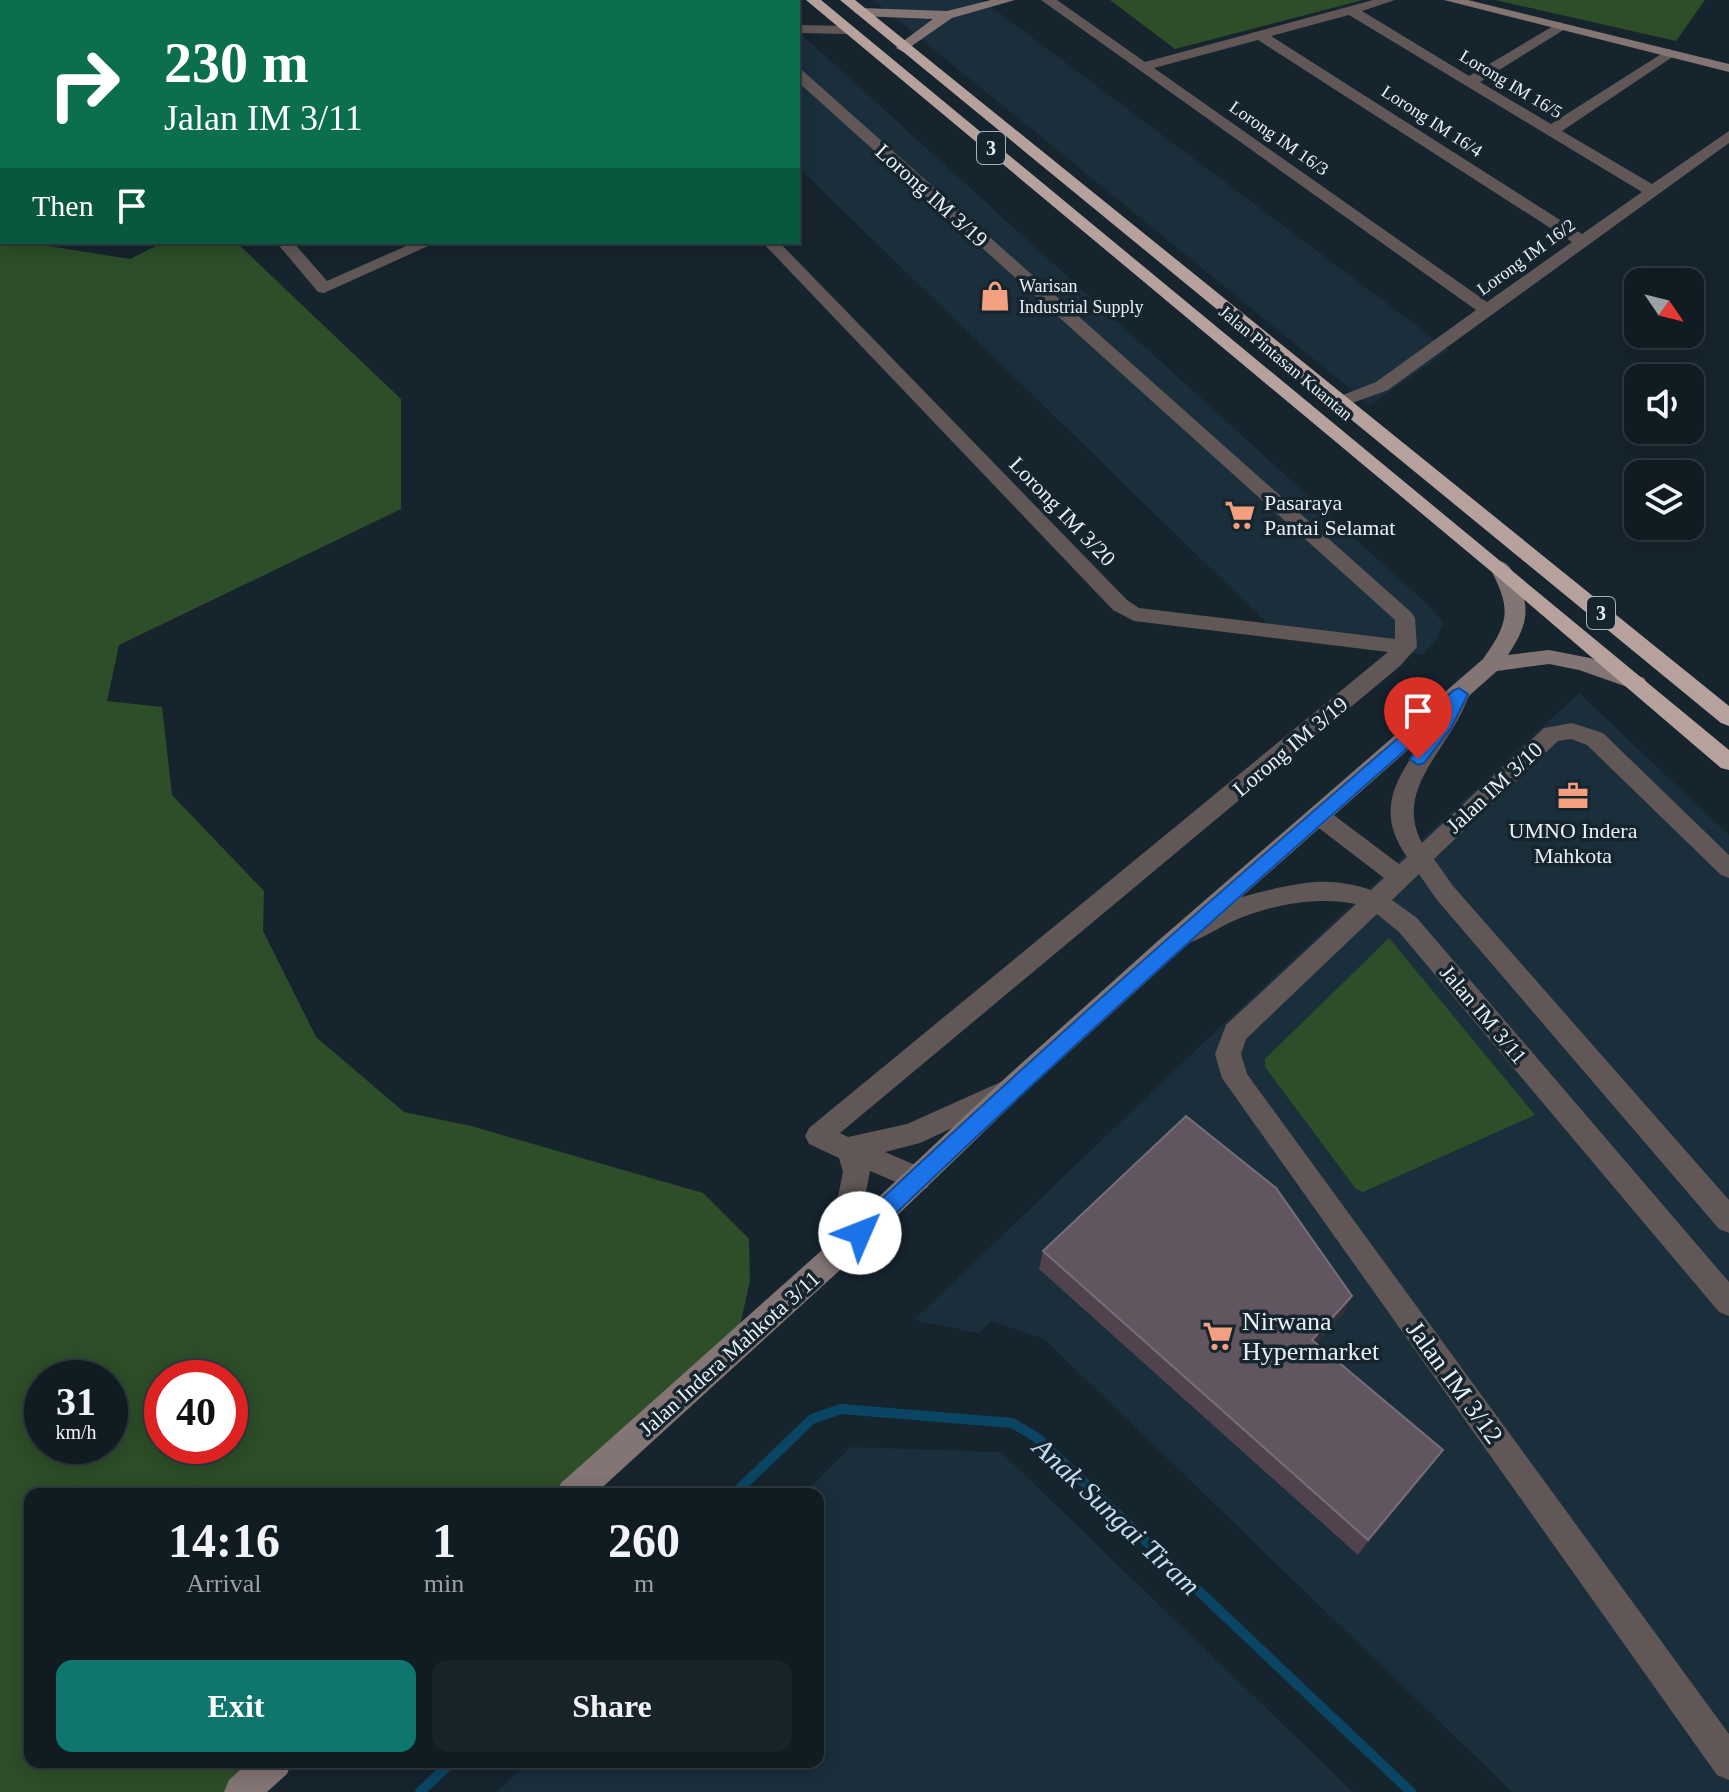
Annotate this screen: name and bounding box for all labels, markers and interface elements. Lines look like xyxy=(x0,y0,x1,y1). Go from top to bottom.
icon: right xyxy=(32,32,136,136)
text: 230 m xyxy=(164,32,309,94)
street label: Lorong IM 16/5 xyxy=(1456,46,1566,122)
street label: Lorong IM 16/4 xyxy=(1378,81,1486,161)
street label: Lorong IM 16/3 xyxy=(1226,97,1332,179)
text: Jalan IM 3/11 xyxy=(164,98,363,138)
road number: 3 xyxy=(977,132,1005,164)
street label: Lorong IM 3/19 xyxy=(871,139,993,252)
icon: arrive xyxy=(110,184,154,228)
text: Then xyxy=(32,189,94,222)
street label: Lorong IM 16/2 xyxy=(1473,215,1579,299)
north arrow xyxy=(1624,268,1704,348)
map controls xyxy=(1624,268,1704,540)
place label: Warisan Industrial Supply xyxy=(1019,276,1144,317)
shop icon: Warisan Industrial Supply xyxy=(978,279,1012,313)
street label: Jalan Pintasan Kuantan xyxy=(1215,301,1357,425)
button: sound xyxy=(1624,364,1704,444)
street label: Lorong IM 3/20 xyxy=(1004,452,1121,571)
button: layers xyxy=(1624,460,1704,540)
place label: Pasaraya Pantai Selamat xyxy=(1264,490,1395,540)
supermarket icon: Pasaraya Pantai Selamat xyxy=(1223,498,1257,532)
road number: 3 xyxy=(1587,597,1615,629)
pin xyxy=(1384,677,1452,759)
icon: arrive xyxy=(1396,689,1440,733)
street label: Lorong IM 3/19 xyxy=(1228,691,1353,802)
street label: Jalan IM 3/10 xyxy=(1441,737,1548,838)
office icon: UMNO Indera Mahkota xyxy=(1556,779,1590,813)
place label: UMNO Indera Mahkota xyxy=(1509,818,1638,868)
street label: Jalan IM 3/11 xyxy=(1435,960,1532,1069)
position arrow xyxy=(818,1191,902,1275)
street label: Jalan Indera Mahkota 3/11 xyxy=(634,1266,825,1441)
place label: Nirwana Hypermarket xyxy=(1242,1307,1380,1366)
street label: Jalan IM 3/12 xyxy=(1400,1315,1509,1449)
supermarket icon: Nirwana Hypermarket xyxy=(1201,1319,1235,1353)
speed limit sign: 40 xyxy=(144,1360,248,1464)
text: 31 xyxy=(56,1379,96,1424)
text: km/h xyxy=(55,1421,97,1443)
water label: Anak Sungai Tiram xyxy=(1026,1430,1206,1601)
text: 14:16 xyxy=(168,1514,280,1567)
text: 1 xyxy=(432,1514,456,1567)
text: 260 xyxy=(608,1514,680,1567)
text: Arrival xyxy=(186,1569,261,1598)
text: min xyxy=(424,1569,464,1598)
text: m xyxy=(634,1569,654,1598)
button: Exit xyxy=(56,1660,416,1752)
button: Share xyxy=(432,1660,792,1752)

